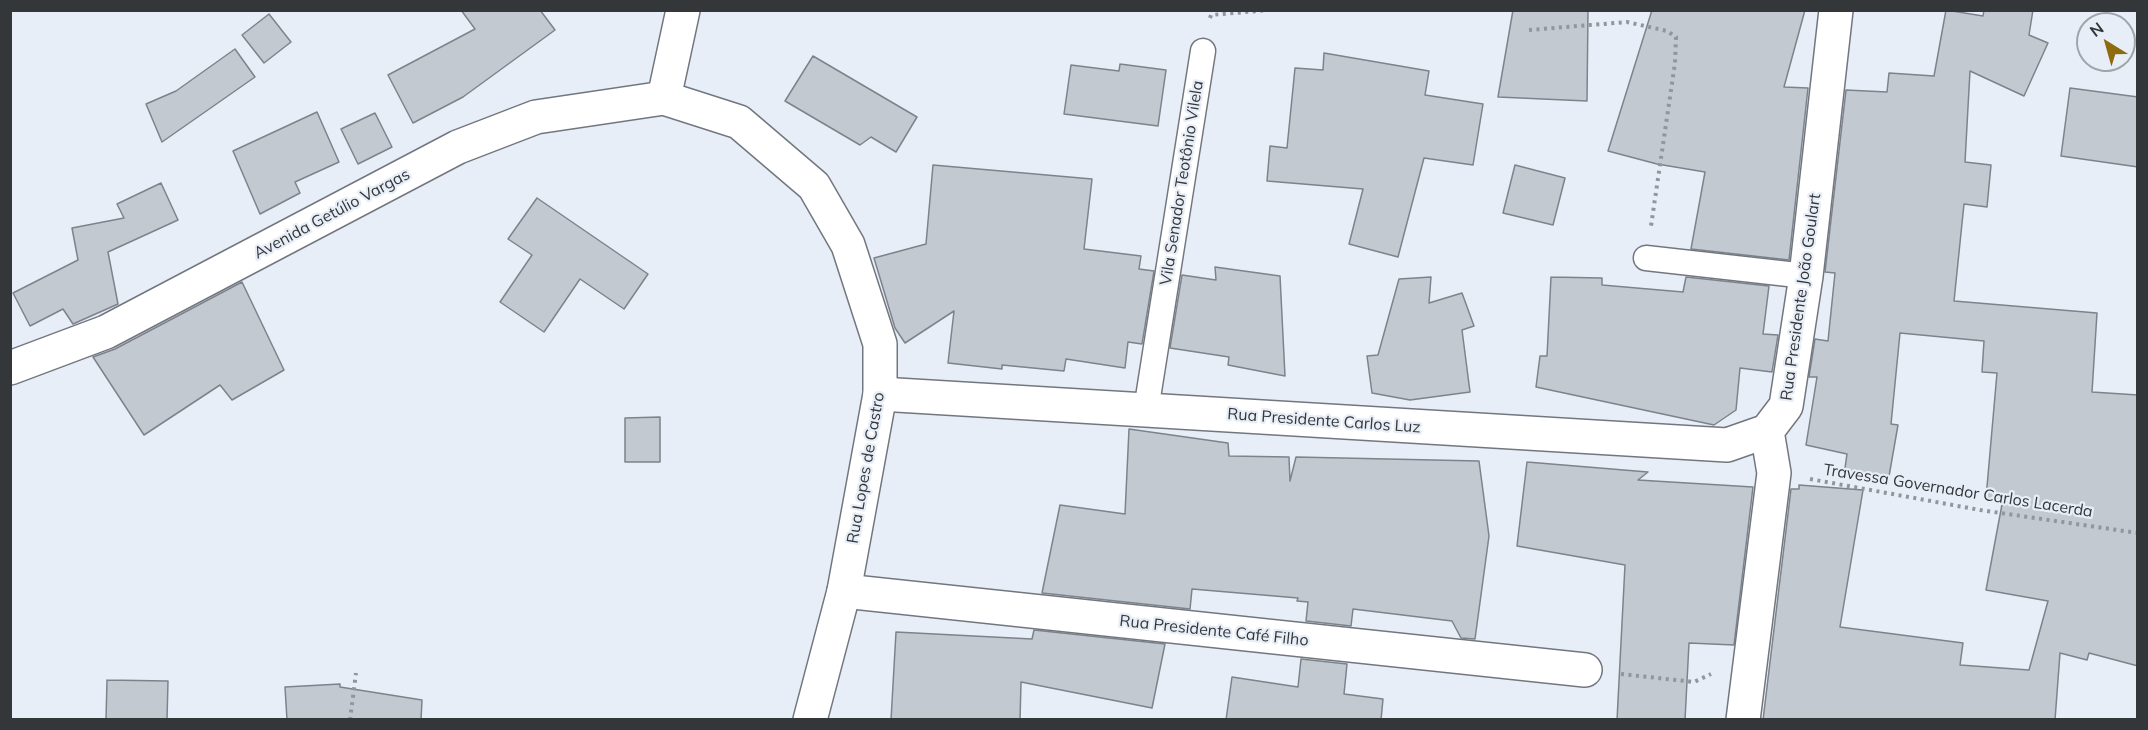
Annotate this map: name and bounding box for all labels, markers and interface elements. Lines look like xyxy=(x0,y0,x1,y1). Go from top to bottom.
north arrow xyxy=(2076,12,2136,72)
text: N xyxy=(2086,18,2107,41)
street label: Vila Senador Teotônio Vilela xyxy=(1156,79,1208,287)
street label: Avenida Getúlio Vargas xyxy=(251,165,413,263)
street label: Rua Presidente João Goulart xyxy=(1777,192,1825,402)
street label: Rua Lopes de Castro xyxy=(843,391,889,545)
street label: Rua Presidente Carlos Luz xyxy=(1227,405,1421,437)
street label: Travessa Governador Carlos Lacerda xyxy=(1822,460,2094,522)
street label: Rua Presidente Café Filho xyxy=(1119,612,1309,650)

